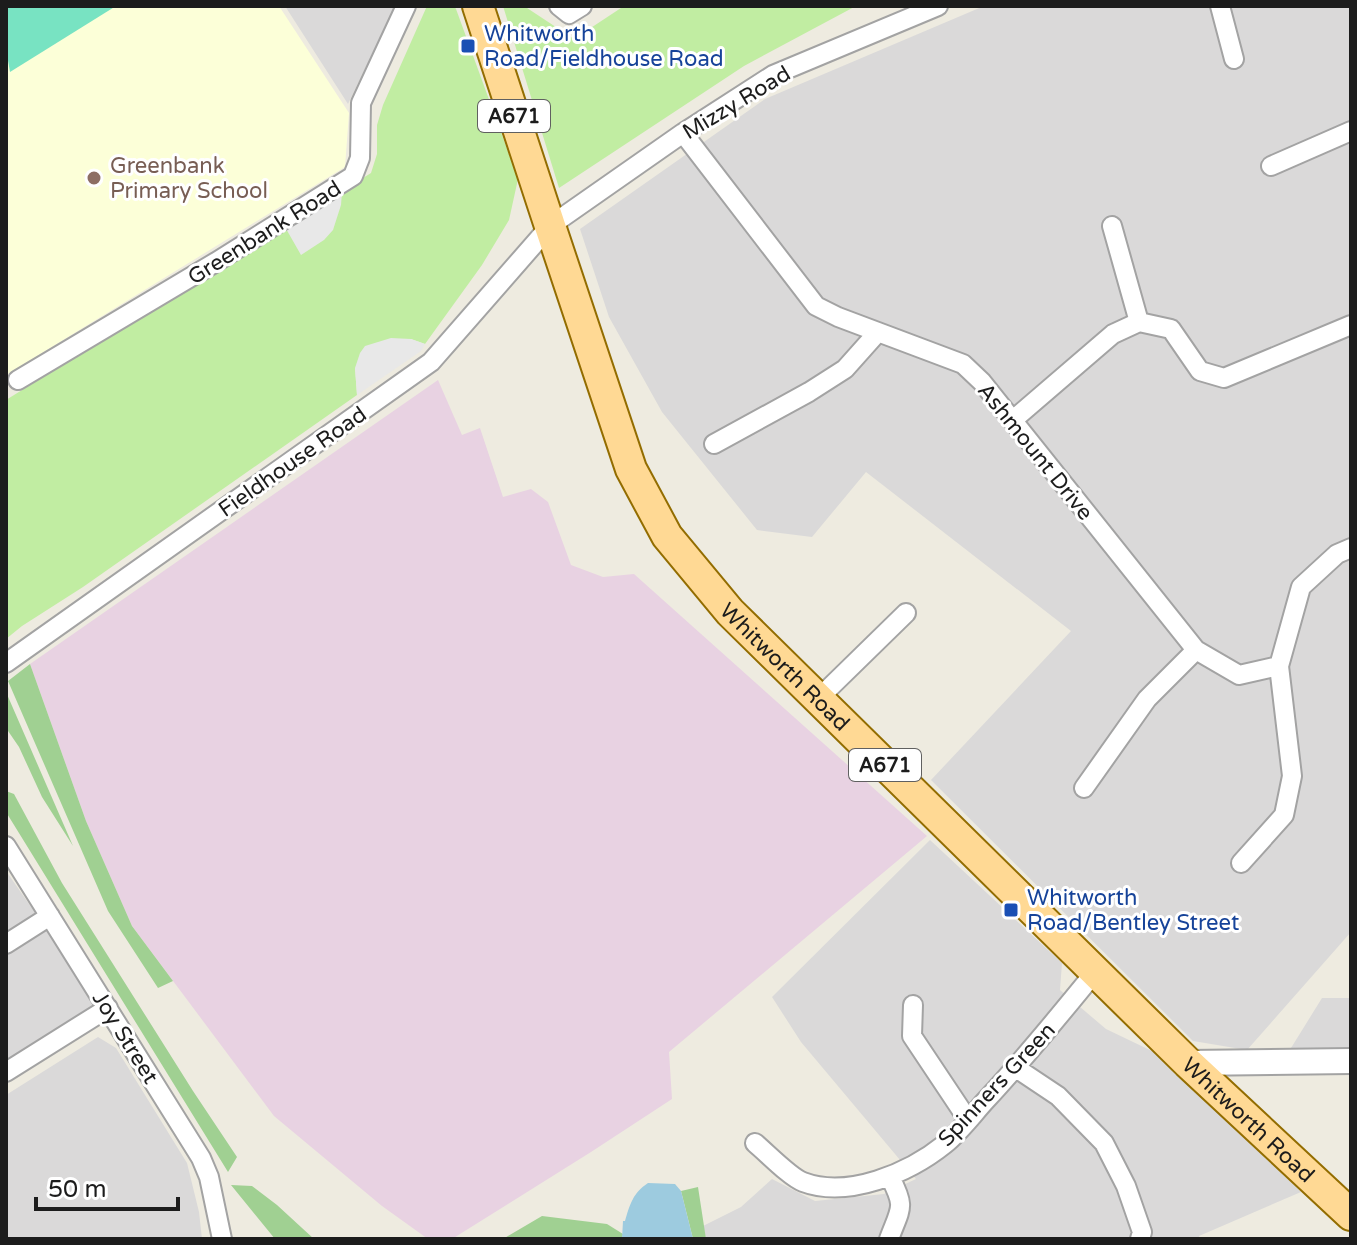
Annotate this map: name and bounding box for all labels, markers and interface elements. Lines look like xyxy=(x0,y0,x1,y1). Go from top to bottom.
place label: Whitworth Road/Fieldhouse Road xyxy=(484,21,724,72)
marker: Whitworth Road/Fieldhouse Road xyxy=(459,37,477,55)
street label: Mizzy Road xyxy=(678,60,795,145)
road number: A671 xyxy=(478,100,550,132)
place label: Greenbank Primary School xyxy=(110,153,268,204)
marker: Greenbank Primary School xyxy=(85,169,103,187)
street label: Greenbank Road xyxy=(183,175,346,290)
street label: Ashmount Drive xyxy=(972,378,1098,525)
street label: Fieldhouse Road xyxy=(214,401,372,523)
street label: Whitworth Road xyxy=(714,598,855,737)
road number: A671 xyxy=(849,749,921,781)
place label: Whitworth Road/Bentley Street xyxy=(1027,885,1239,936)
marker: Whitworth Road/Bentley Street xyxy=(1002,901,1020,919)
street label: Joy Street xyxy=(87,987,164,1088)
street label: Spinners Green xyxy=(933,1017,1061,1152)
street label: Whitworth Road xyxy=(1176,1052,1319,1188)
scale bar xyxy=(36,1161,178,1211)
text: 50 m xyxy=(48,1175,106,1204)

